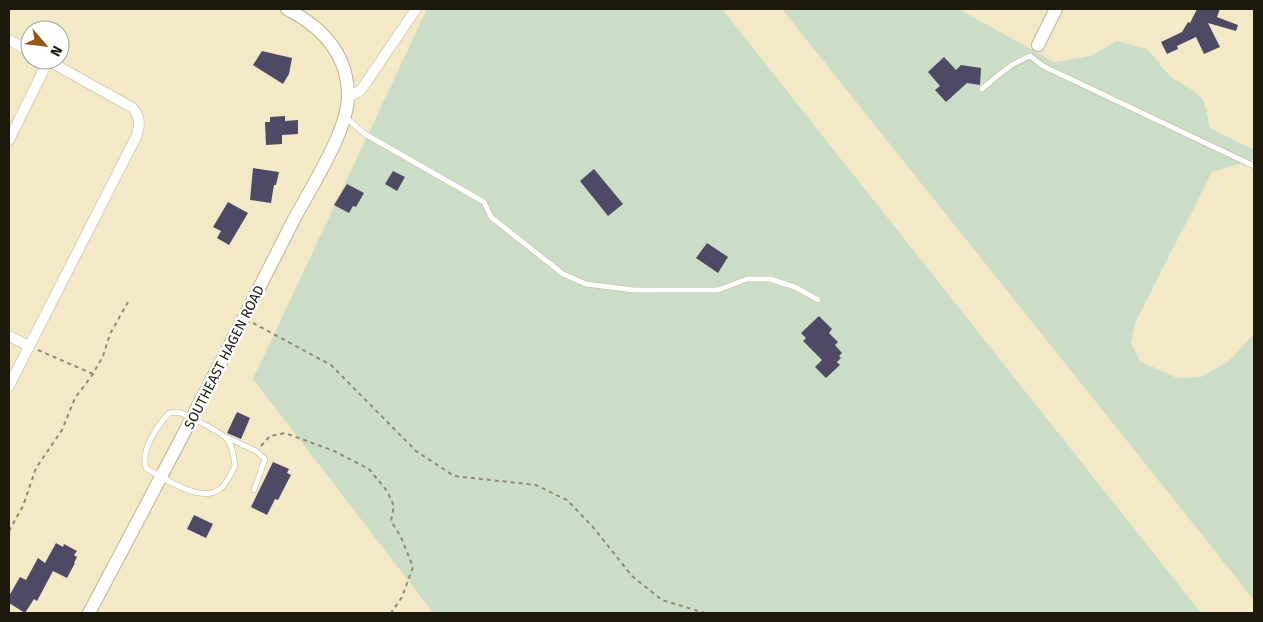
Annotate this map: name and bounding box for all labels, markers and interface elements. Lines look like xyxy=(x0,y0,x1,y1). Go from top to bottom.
north arrow xyxy=(20,20,70,70)
text: N xyxy=(46,43,66,59)
street label: SOUTHEAST HAGEN ROAD xyxy=(181,283,268,432)

